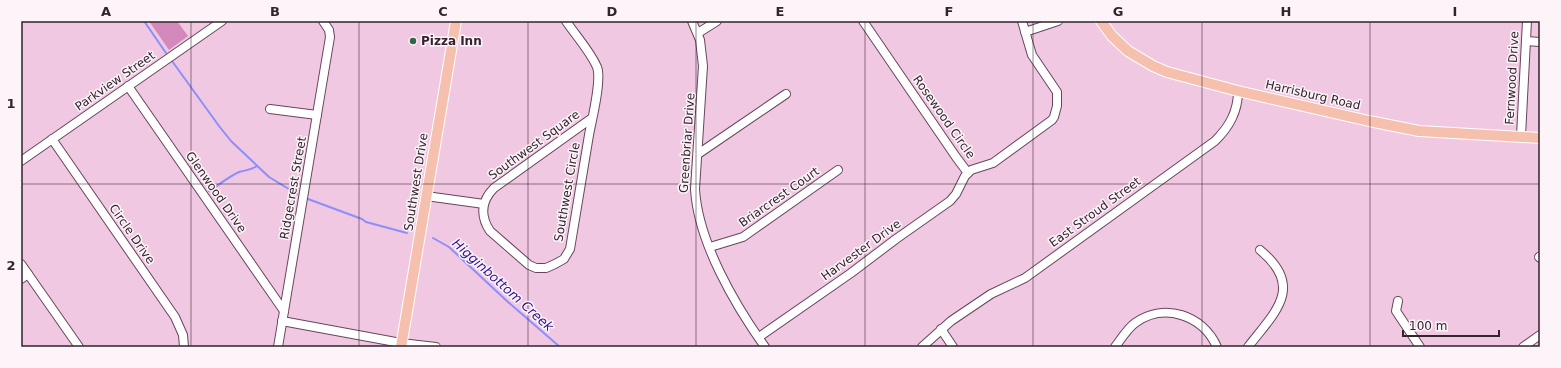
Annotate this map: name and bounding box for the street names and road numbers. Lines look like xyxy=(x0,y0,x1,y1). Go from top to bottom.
street label: Fernwood Drive xyxy=(1503,31,1521,125)
street label: Parkview Street xyxy=(73,48,158,114)
street label: Rosewood Circle xyxy=(910,73,978,161)
street label: Harrisburg Road xyxy=(1264,77,1362,113)
street label: Greenbriar Drive xyxy=(677,92,697,194)
street label: Southwest Square xyxy=(486,107,582,183)
street label: Southwest Drive xyxy=(401,132,431,232)
street label: Ridgecrest Street xyxy=(277,135,309,241)
street label: Southwest Circle xyxy=(551,141,583,243)
street label: Glenwood Drive xyxy=(183,149,249,235)
street label: Briarcrest Court xyxy=(736,164,822,230)
street label: East Stroud Street xyxy=(1047,174,1144,250)
street label: Circle Drive xyxy=(106,202,158,266)
street label: Harvester Drive xyxy=(819,216,903,284)

